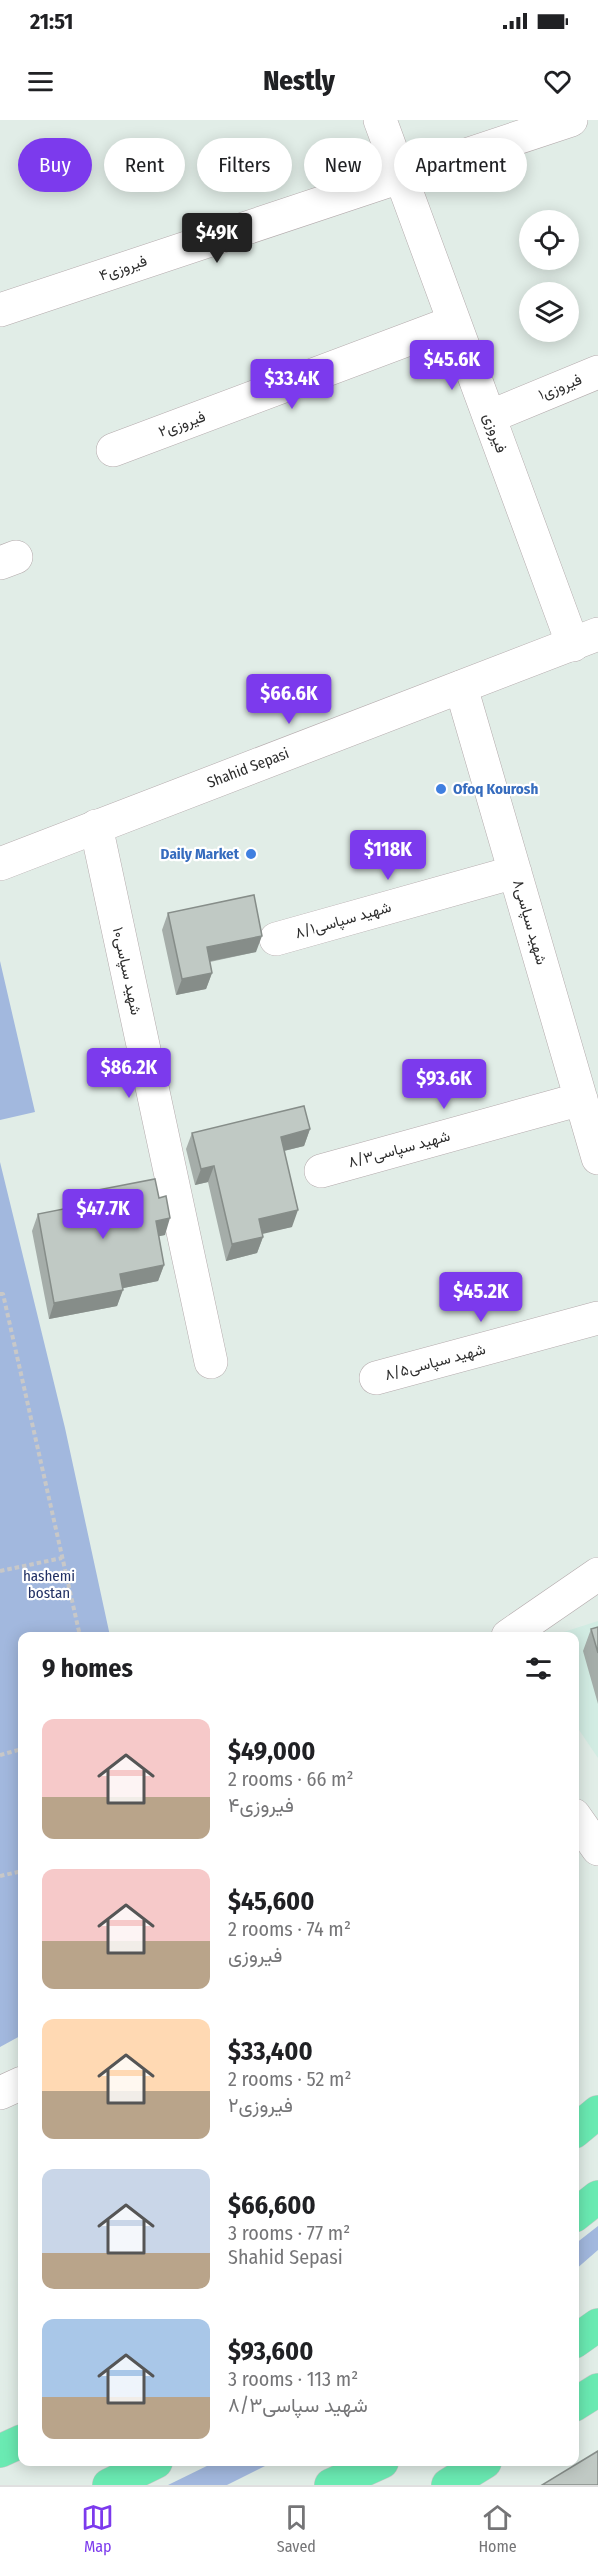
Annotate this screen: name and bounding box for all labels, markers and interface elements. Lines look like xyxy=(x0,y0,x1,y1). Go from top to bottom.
text: 21:51 xyxy=(30,8,73,35)
icon: menu xyxy=(24,65,57,98)
text: Nestly xyxy=(263,65,335,97)
icon: heart xyxy=(541,65,574,98)
chip: Buy xyxy=(18,138,92,192)
chip: Rent xyxy=(104,138,185,192)
chip: Filters xyxy=(197,138,292,192)
chip: New xyxy=(304,138,382,192)
chip: Apartment xyxy=(394,138,527,192)
map controls xyxy=(519,210,579,342)
button: locate xyxy=(519,210,579,270)
pin: $49K xyxy=(181,213,253,264)
text: $49K xyxy=(196,220,238,244)
street label: ۴فیروزی xyxy=(97,251,150,285)
button: layers xyxy=(519,282,579,342)
pin: $45.6K xyxy=(403,340,501,391)
text: $45.6K xyxy=(424,347,480,371)
pin: $33.4K xyxy=(243,359,341,410)
text: $33.4K xyxy=(265,366,319,390)
street label: فیروزی۱ xyxy=(536,370,585,405)
street label: فیروزی۲ xyxy=(156,407,208,442)
street label: فیروزی xyxy=(479,411,510,456)
pin: $66.6K xyxy=(240,674,338,725)
text: $66.6K xyxy=(260,681,318,705)
street label: Shahid Sepasi xyxy=(205,744,291,792)
place label: Ofoq Kourosh xyxy=(453,780,538,798)
marker: Ofoq Kourosh xyxy=(434,782,448,796)
pin: $118K xyxy=(346,830,430,881)
text: $118K xyxy=(364,837,412,861)
place label: Daily Market xyxy=(161,845,240,863)
marker: Daily Market xyxy=(244,847,258,861)
street label: شهید سپاسی۸ xyxy=(508,877,551,967)
street label: شهید سپاسی۸/۱ xyxy=(293,898,394,943)
street label: شهید سپاسی۱۰ xyxy=(108,925,145,1017)
pin: $86.2K xyxy=(80,1048,178,1099)
text: $86.2K xyxy=(101,1055,157,1079)
pin: $93.6K xyxy=(395,1059,493,1110)
text: $93.6K xyxy=(416,1066,472,1090)
street label: شهید سپاسی۸/۳ xyxy=(346,1127,452,1172)
pin: $47.7K xyxy=(54,1189,152,1240)
text: $47.7K xyxy=(76,1196,130,1220)
pin: $45.2K xyxy=(432,1272,530,1323)
text: $45.2K xyxy=(453,1279,509,1303)
street label: شهید سپاسی۸/۵ xyxy=(383,1340,488,1385)
park label: hashemi bostan xyxy=(23,1567,75,1602)
icon: filters xyxy=(522,1652,555,1685)
text: 9 homes xyxy=(42,1653,133,1684)
text: $49,000 xyxy=(228,1736,315,1767)
icon: home xyxy=(90,1743,162,1815)
text: 2 rooms · 66 m² xyxy=(228,1767,354,1791)
text: ۴فیروزی xyxy=(228,1793,294,1817)
text: $45,600 xyxy=(228,1886,314,1917)
icon: home xyxy=(90,1893,162,1965)
text: 2 rooms · 74 m² xyxy=(228,1917,351,1941)
text: فیروزی xyxy=(228,1943,282,1967)
text: $33,400 xyxy=(228,2036,313,2067)
icon: home xyxy=(90,2043,162,2115)
text: 2 rooms · 52 m² xyxy=(228,2067,352,2091)
text: فیروزی۲ xyxy=(228,2093,293,2117)
text: $66,600 xyxy=(228,2190,316,2221)
icon: home xyxy=(90,2193,162,2265)
text: 3 rooms · 77 m² xyxy=(228,2221,350,2245)
text: Shahid Sepasi xyxy=(228,2245,343,2269)
text: $93,600 xyxy=(228,2336,313,2367)
icon: home xyxy=(90,2343,162,2415)
text: 3 rooms · 113 m² xyxy=(228,2367,358,2391)
text: شهید سپاسی۸/۳ xyxy=(228,2393,368,2417)
tab: Map xyxy=(81,2501,114,2556)
tab: Saved xyxy=(277,2501,316,2556)
tab: Home xyxy=(478,2501,517,2556)

